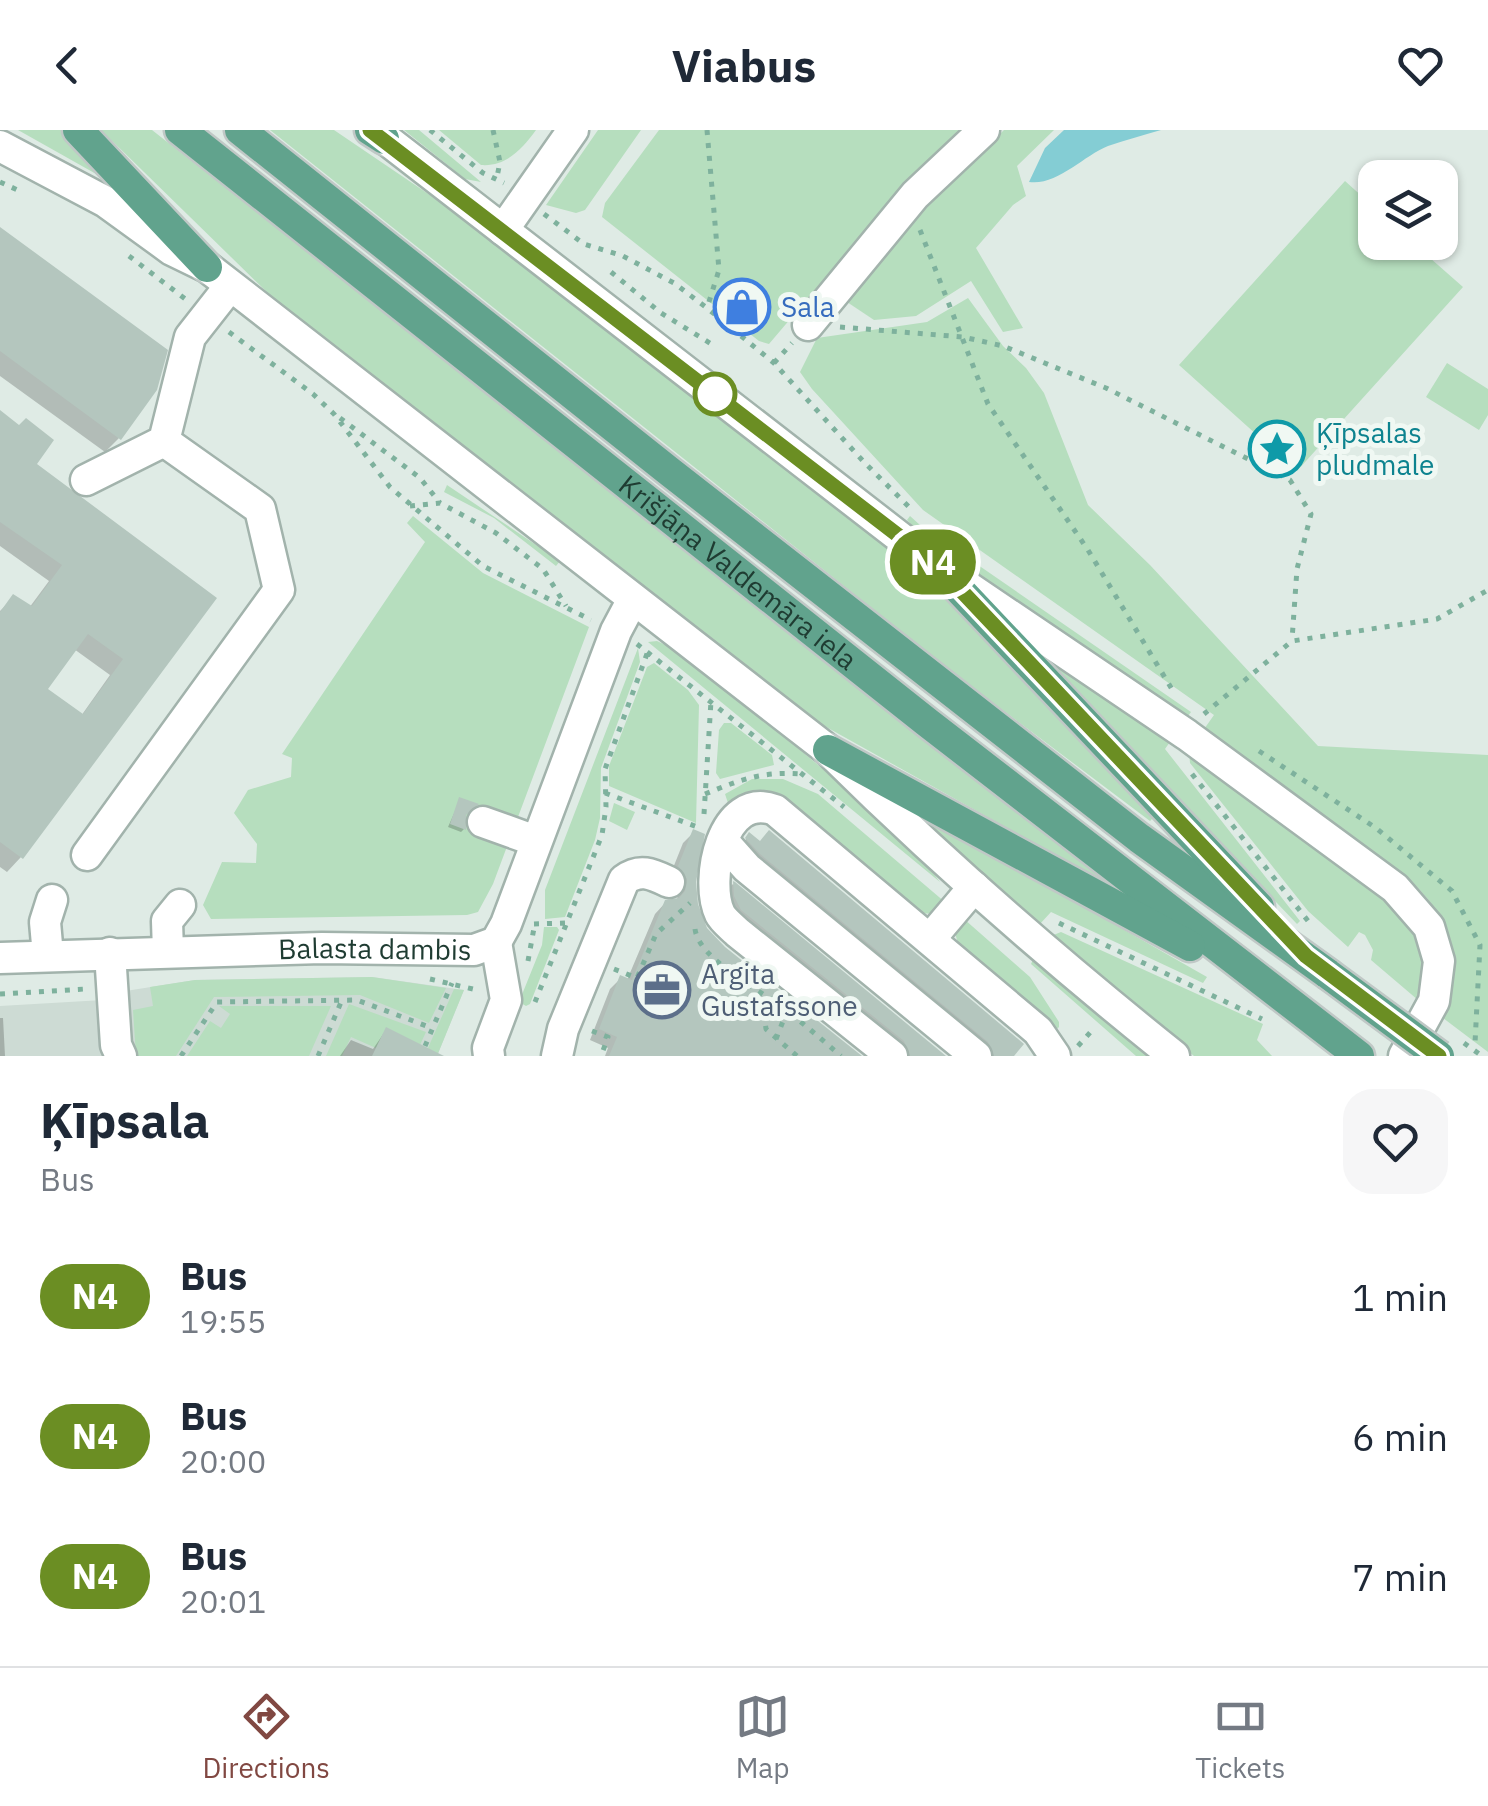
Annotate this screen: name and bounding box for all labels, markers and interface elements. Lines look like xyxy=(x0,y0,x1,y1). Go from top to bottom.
text: Viabus xyxy=(672,36,816,94)
icon: back xyxy=(40,38,95,93)
icon: heart xyxy=(1393,38,1448,93)
map controls xyxy=(1358,160,1458,260)
button: layers xyxy=(1358,160,1458,260)
shop icon: Sala xyxy=(712,277,772,337)
place label: Sala xyxy=(781,288,835,325)
unlabelled marker xyxy=(694,373,736,415)
place label: Ķīpsalas pludmale xyxy=(1316,414,1434,483)
place icon: Ķīpsalas pludmale xyxy=(1247,419,1307,479)
street label: Krišjāņa Valdemāra iela xyxy=(611,466,865,678)
line badge: N4 xyxy=(888,530,978,594)
text: N4 xyxy=(910,539,956,585)
street label: Balasta dambis xyxy=(278,929,472,968)
place label: Argita Gustafssone xyxy=(701,955,858,1024)
office icon: Argita Gustafssone xyxy=(632,960,692,1020)
text: Ķīpsala xyxy=(40,1089,210,1151)
button: heart xyxy=(1343,1089,1448,1194)
text: Bus xyxy=(40,1158,95,1200)
text: Bus xyxy=(180,1251,247,1300)
text: 1 min xyxy=(1352,1272,1448,1321)
text: N4 xyxy=(72,1273,118,1319)
text: 19:55 xyxy=(180,1300,266,1342)
text: Bus xyxy=(180,1391,247,1440)
text: 6 min xyxy=(1352,1412,1448,1461)
text: N4 xyxy=(72,1413,118,1459)
text: 20:00 xyxy=(180,1440,266,1482)
text: Bus xyxy=(180,1531,247,1580)
text: 7 min xyxy=(1352,1552,1448,1601)
text: N4 xyxy=(72,1553,118,1599)
text: 20:01 xyxy=(180,1580,266,1622)
tab: Directions xyxy=(203,1689,330,1786)
tab: Map xyxy=(735,1689,790,1786)
tab: Tickets xyxy=(1195,1689,1285,1786)

